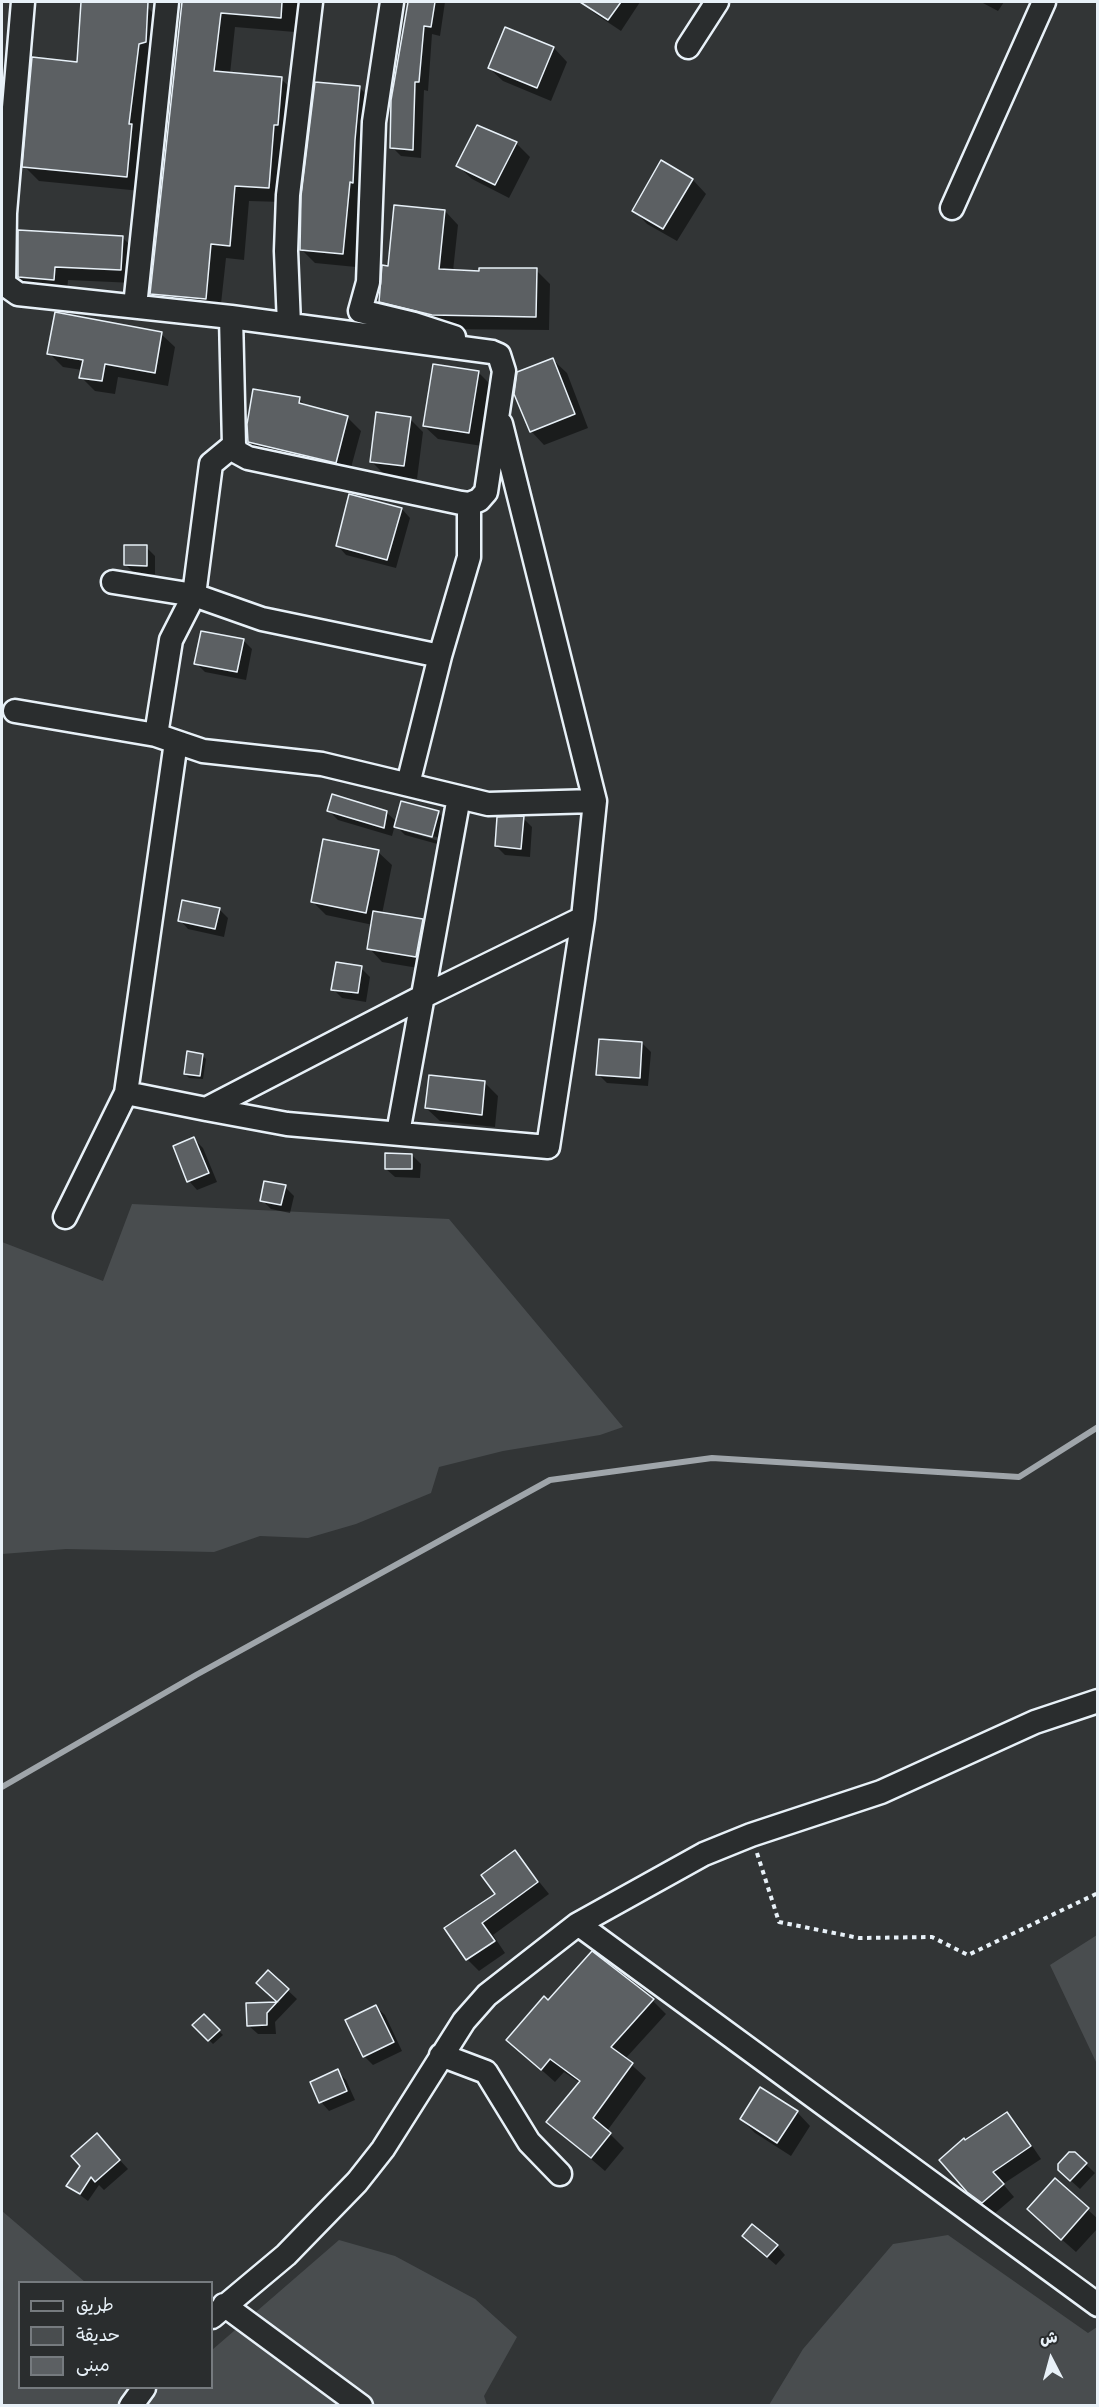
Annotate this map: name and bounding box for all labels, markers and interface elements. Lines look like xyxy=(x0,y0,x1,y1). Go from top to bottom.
legend xyxy=(18,2281,213,2389)
text: طريق xyxy=(76,2297,114,2318)
text: حديقة xyxy=(76,2327,120,2348)
north arrow xyxy=(1021,2329,1081,2389)
text: ش xyxy=(1039,2330,1059,2351)
text: مبنى xyxy=(76,2357,110,2378)

